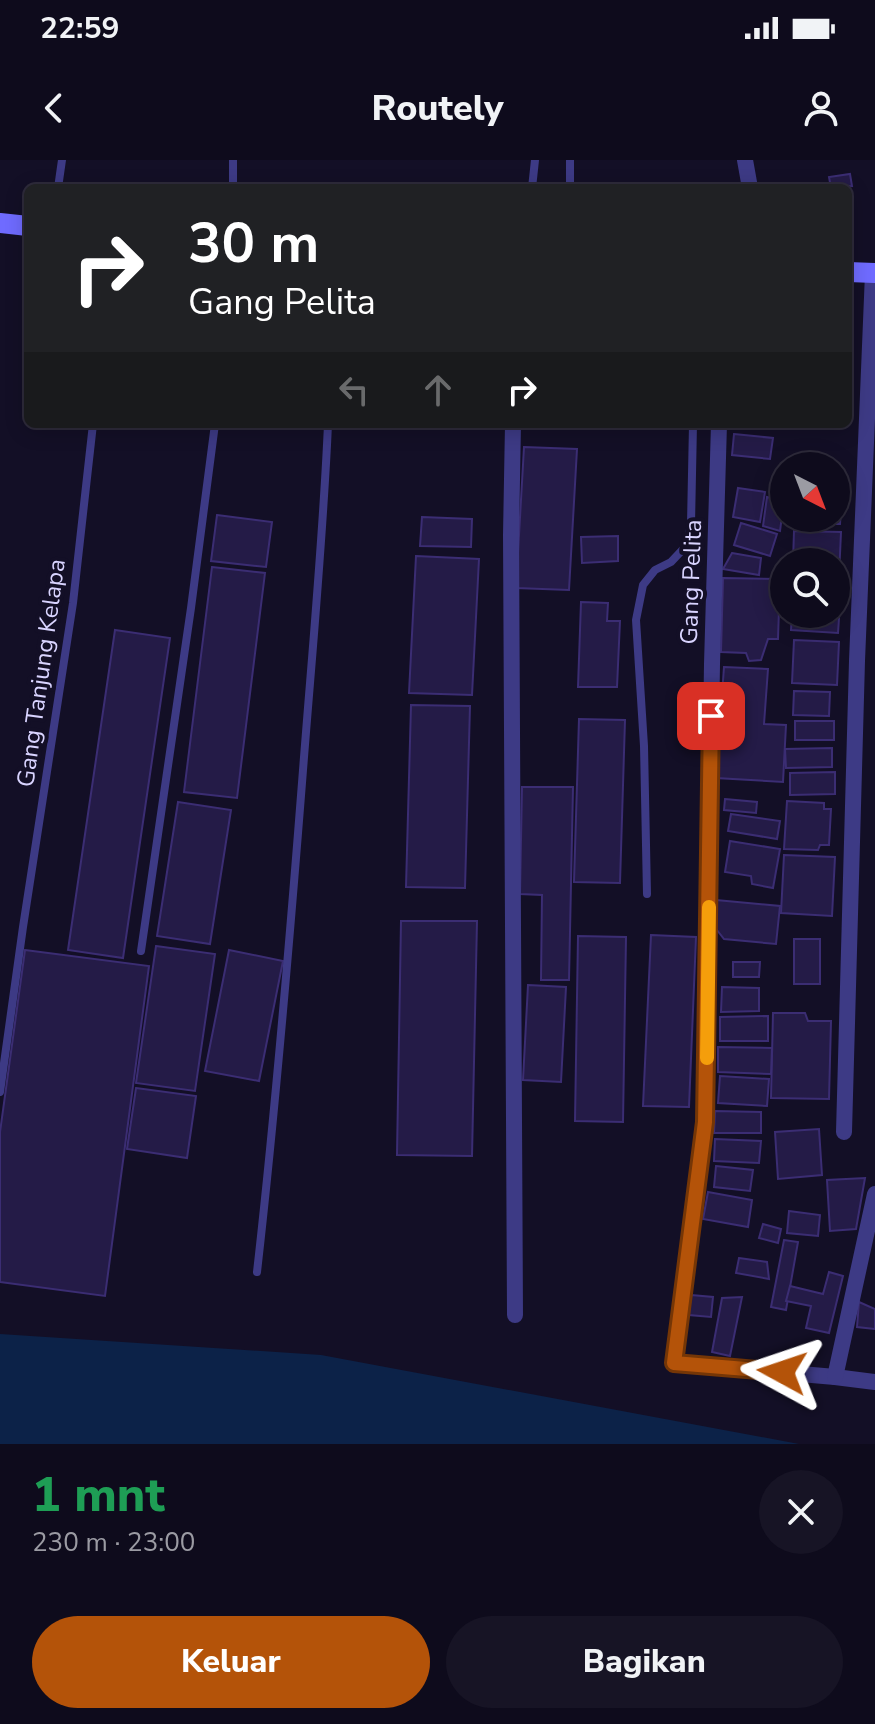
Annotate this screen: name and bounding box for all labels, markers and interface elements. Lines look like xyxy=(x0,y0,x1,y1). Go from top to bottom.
text: 22:59 xyxy=(40,8,119,49)
text: Routely xyxy=(372,84,503,133)
icon: back xyxy=(32,86,76,130)
icon: person xyxy=(799,86,843,130)
text: 30 m xyxy=(188,205,319,282)
icon: right xyxy=(56,216,160,320)
text: Gang Pelita xyxy=(188,278,376,327)
icon: left xyxy=(332,368,376,412)
icon: ahead xyxy=(416,368,460,412)
icon: right xyxy=(500,368,544,412)
north arrow xyxy=(770,452,850,532)
map controls xyxy=(770,452,850,628)
street label: Gang Pelita xyxy=(673,519,709,645)
button: search xyxy=(770,548,850,628)
street label: Gang Tanjung Kelapa xyxy=(9,557,73,789)
pin xyxy=(677,682,745,750)
icon: arrive xyxy=(689,694,733,738)
position arrow xyxy=(740,1330,824,1414)
text: 1 mnt xyxy=(32,1462,165,1528)
button: close xyxy=(759,1470,843,1554)
text: 230 m · 23:00 xyxy=(32,1525,195,1560)
button: Keluar xyxy=(32,1616,430,1708)
button: Bagikan xyxy=(446,1616,843,1708)

